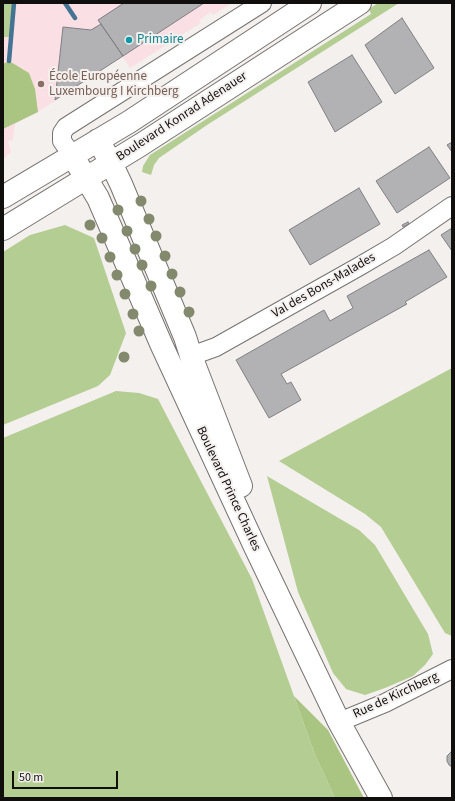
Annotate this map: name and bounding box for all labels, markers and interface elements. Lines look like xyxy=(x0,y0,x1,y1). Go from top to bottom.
place label: Primaire xyxy=(137,32,183,48)
marker: Primaire xyxy=(124,35,134,45)
place label: École Européenne Luxembourg I Kirchberg xyxy=(49,69,179,100)
street label: Boulevard Konrad Adenauer xyxy=(114,69,250,165)
marker: École Européenne Luxembourg I Kirchberg xyxy=(36,79,46,89)
street label: Val des Bons-Malades xyxy=(269,250,379,322)
street label: Boulevard Prince Charles xyxy=(192,424,264,554)
street label: Rue de Kirchberg xyxy=(351,669,441,723)
scale bar xyxy=(14,763,120,789)
text: 50 m xyxy=(19,769,43,786)

